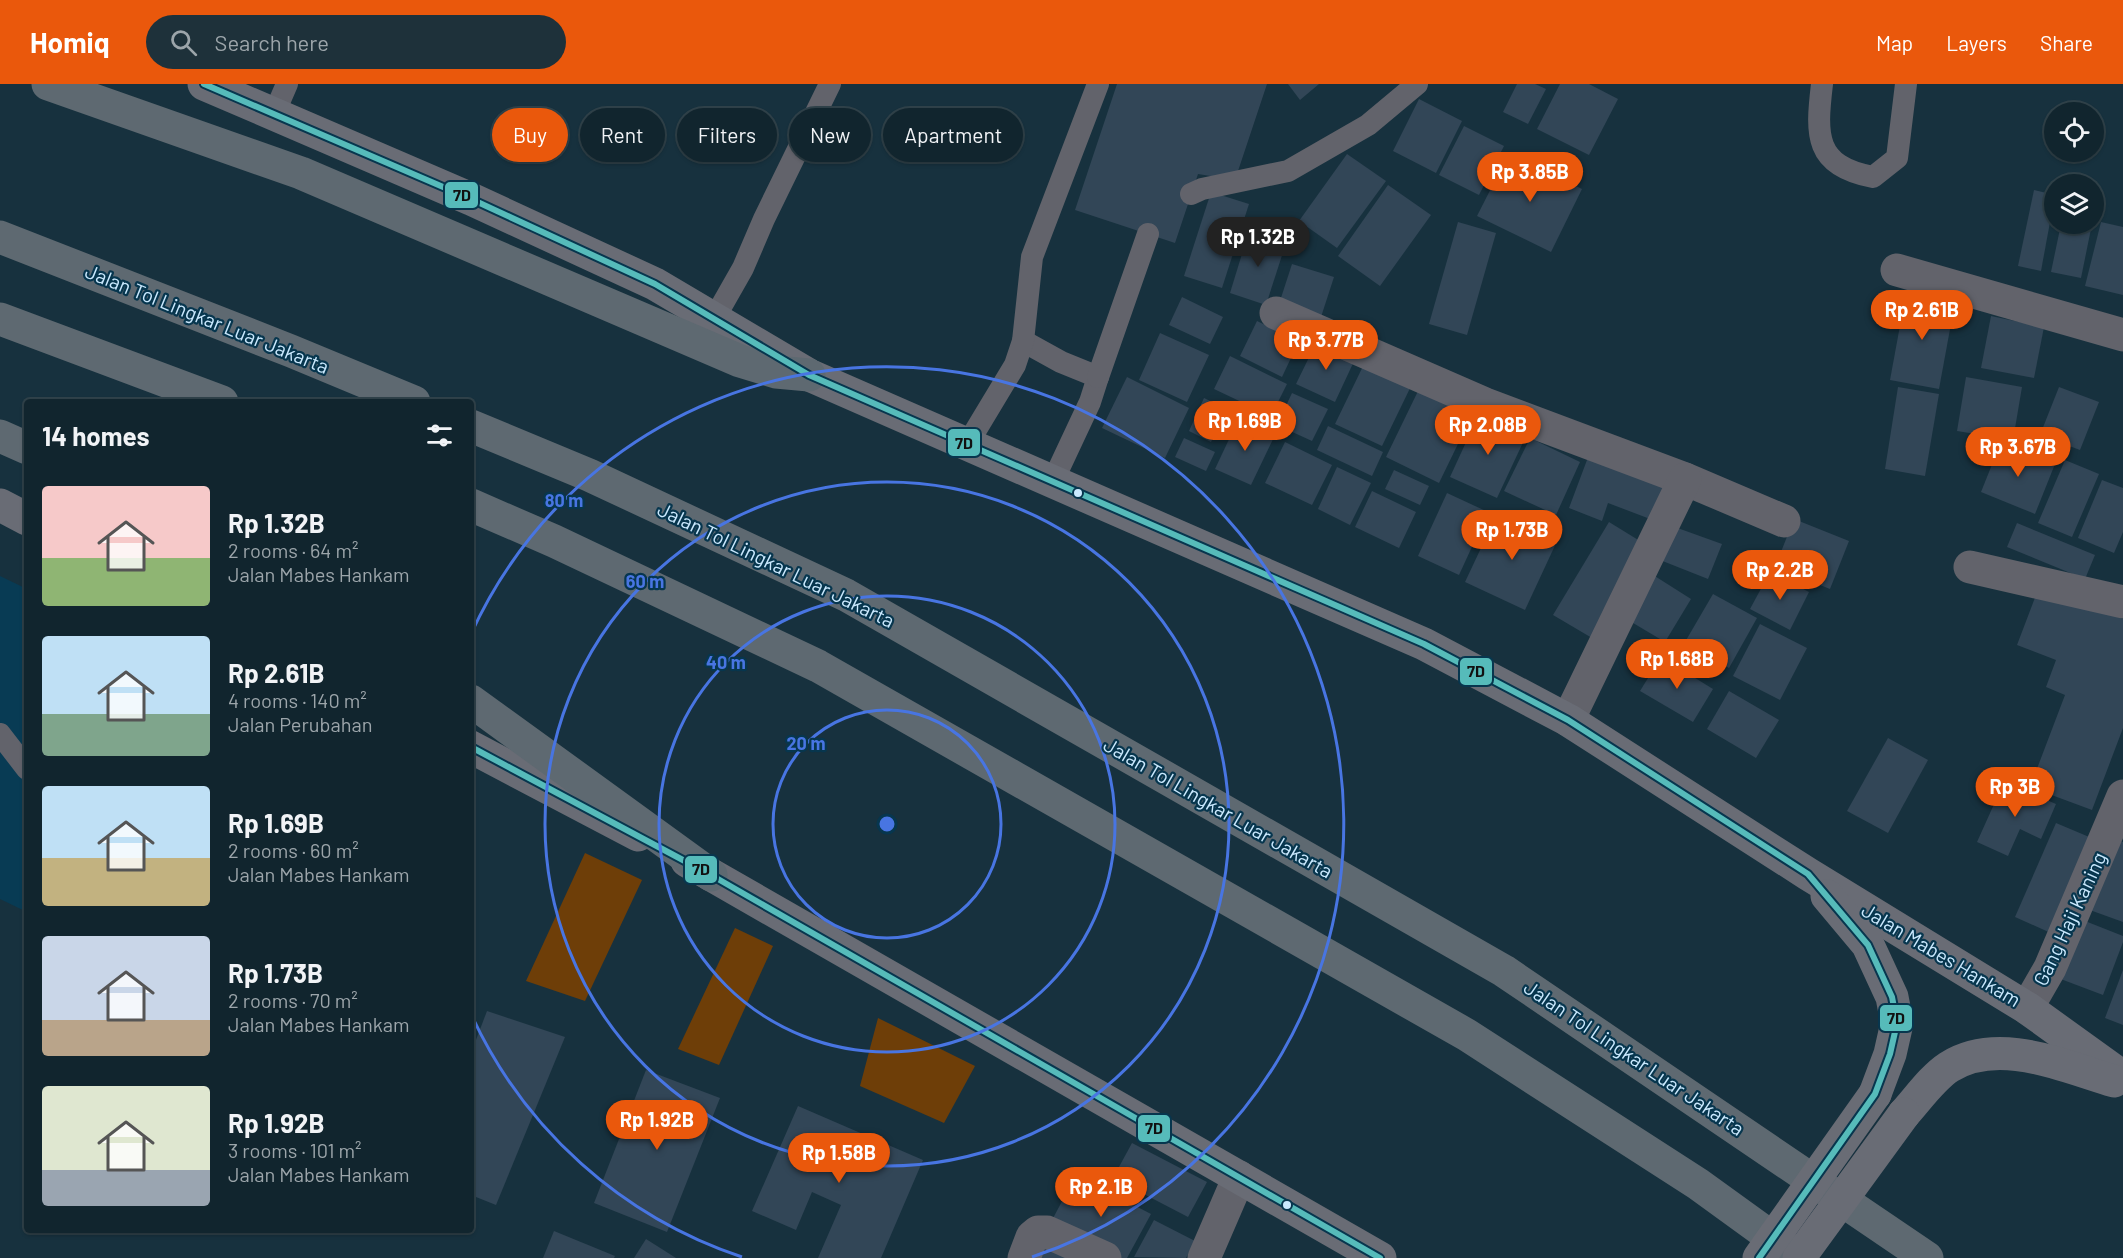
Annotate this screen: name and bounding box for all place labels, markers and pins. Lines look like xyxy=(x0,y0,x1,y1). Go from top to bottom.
pin: Rp 3.85B xyxy=(1468,152,1592,203)
pin: Rp 1.32B xyxy=(1196,217,1320,268)
pin: Rp 2.61B xyxy=(1860,290,1984,341)
pin: Rp 3.77B xyxy=(1264,320,1388,371)
pin: Rp 1.69B xyxy=(1183,401,1307,452)
pin: Rp 2.08B xyxy=(1426,405,1550,456)
pin: Rp 3.67B xyxy=(1956,427,2080,478)
unlabelled marker xyxy=(1072,487,1084,499)
pin: Rp 1.73B xyxy=(1450,510,1574,561)
pin: Rp 2.2B xyxy=(1725,550,1835,601)
pin: Rp 1.68B xyxy=(1615,639,1739,690)
pin: Rp 3B xyxy=(1973,767,2057,818)
centre of rings xyxy=(877,814,897,834)
pin: Rp 1.92B xyxy=(595,1100,719,1151)
pin: Rp 1.58B xyxy=(777,1133,901,1184)
pin: Rp 2.1B xyxy=(1046,1167,1156,1218)
unlabelled marker xyxy=(1281,1199,1293,1211)

